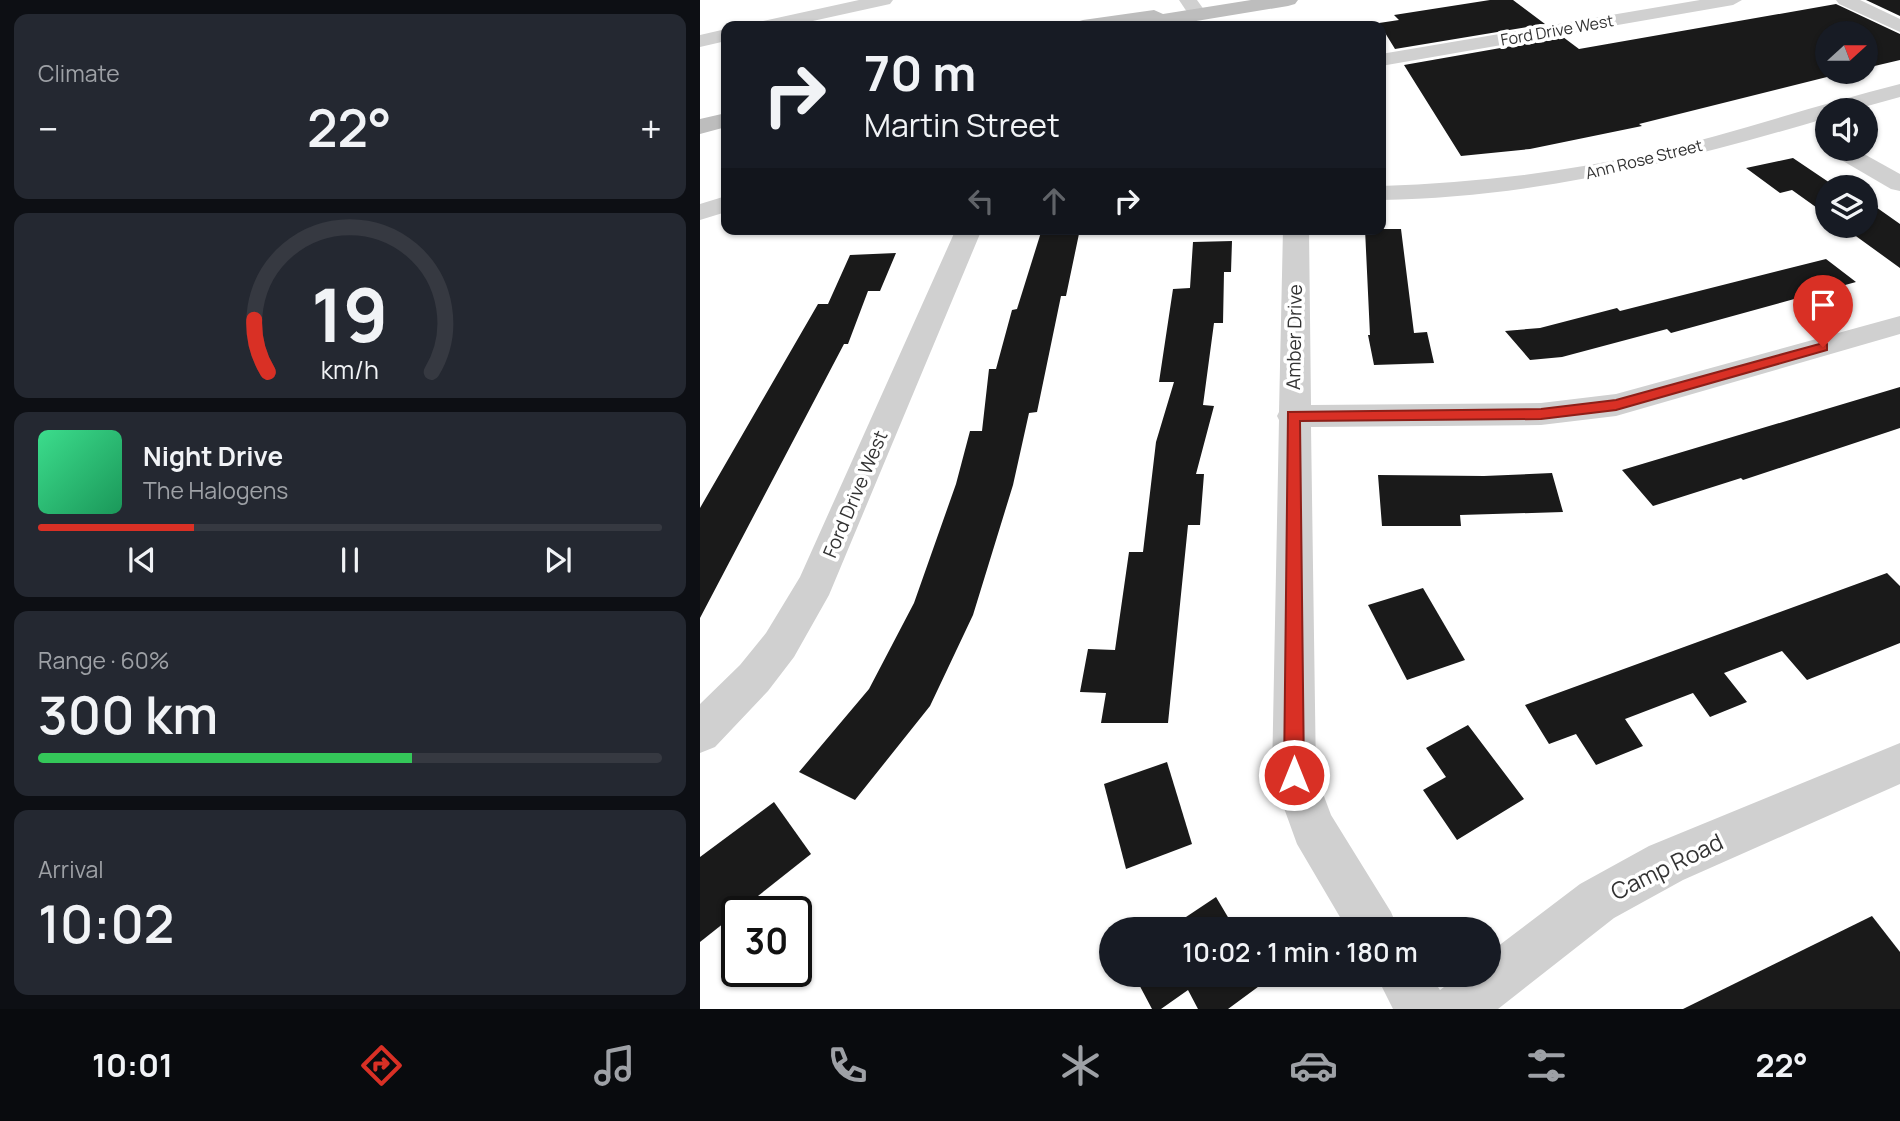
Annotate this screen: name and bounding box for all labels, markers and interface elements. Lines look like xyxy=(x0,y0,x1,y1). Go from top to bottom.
street label: Ford Drive West xyxy=(1499,9,1615,51)
north arrow xyxy=(1815,21,1878,84)
map controls xyxy=(1815,21,1878,238)
text: 70 m xyxy=(864,39,976,106)
icon: right xyxy=(749,49,840,140)
text: Climate xyxy=(38,57,120,89)
text: 22° xyxy=(307,92,392,163)
button: sound xyxy=(1815,98,1878,161)
text: − xyxy=(38,102,59,154)
text: + xyxy=(640,102,662,154)
text: Martin Street xyxy=(864,103,1060,147)
street label: Ann Rose Street xyxy=(1583,134,1705,184)
button: layers xyxy=(1815,175,1878,238)
icon: left xyxy=(962,182,1000,220)
icon: ahead xyxy=(1035,182,1073,220)
icon: right xyxy=(1108,182,1146,220)
text: 19 xyxy=(311,264,389,364)
pin xyxy=(1793,275,1853,347)
street label: Amber Drive xyxy=(1280,284,1308,390)
icon: arrive xyxy=(1804,286,1842,324)
text: km/h xyxy=(321,351,379,386)
street label: Ford Drive West xyxy=(817,426,893,562)
text: Night Drive xyxy=(143,438,283,474)
text: The Halogens xyxy=(143,474,288,506)
icon: previous xyxy=(123,541,161,579)
icon: pause xyxy=(331,541,369,579)
icon: next xyxy=(539,541,577,579)
text: Range · 60% xyxy=(38,644,169,676)
text: 300 km xyxy=(38,679,218,750)
position arrow xyxy=(1257,738,1331,812)
street label: Camp Road xyxy=(1605,825,1728,907)
text: Arrival xyxy=(38,853,104,885)
text: 10:02 xyxy=(38,888,174,959)
speed limit sign: 30 xyxy=(721,896,812,987)
text: 10:02 · 1 min · 180 m xyxy=(1182,934,1418,970)
icon: directions xyxy=(357,1041,406,1090)
icon: music xyxy=(590,1041,639,1090)
icon: phone xyxy=(823,1041,872,1090)
icon: climate xyxy=(1056,1041,1105,1090)
icon: car xyxy=(1289,1041,1338,1090)
icon: filters xyxy=(1522,1041,1571,1090)
text: 10:01 xyxy=(92,1043,173,1087)
text: 22° xyxy=(1755,1043,1808,1087)

